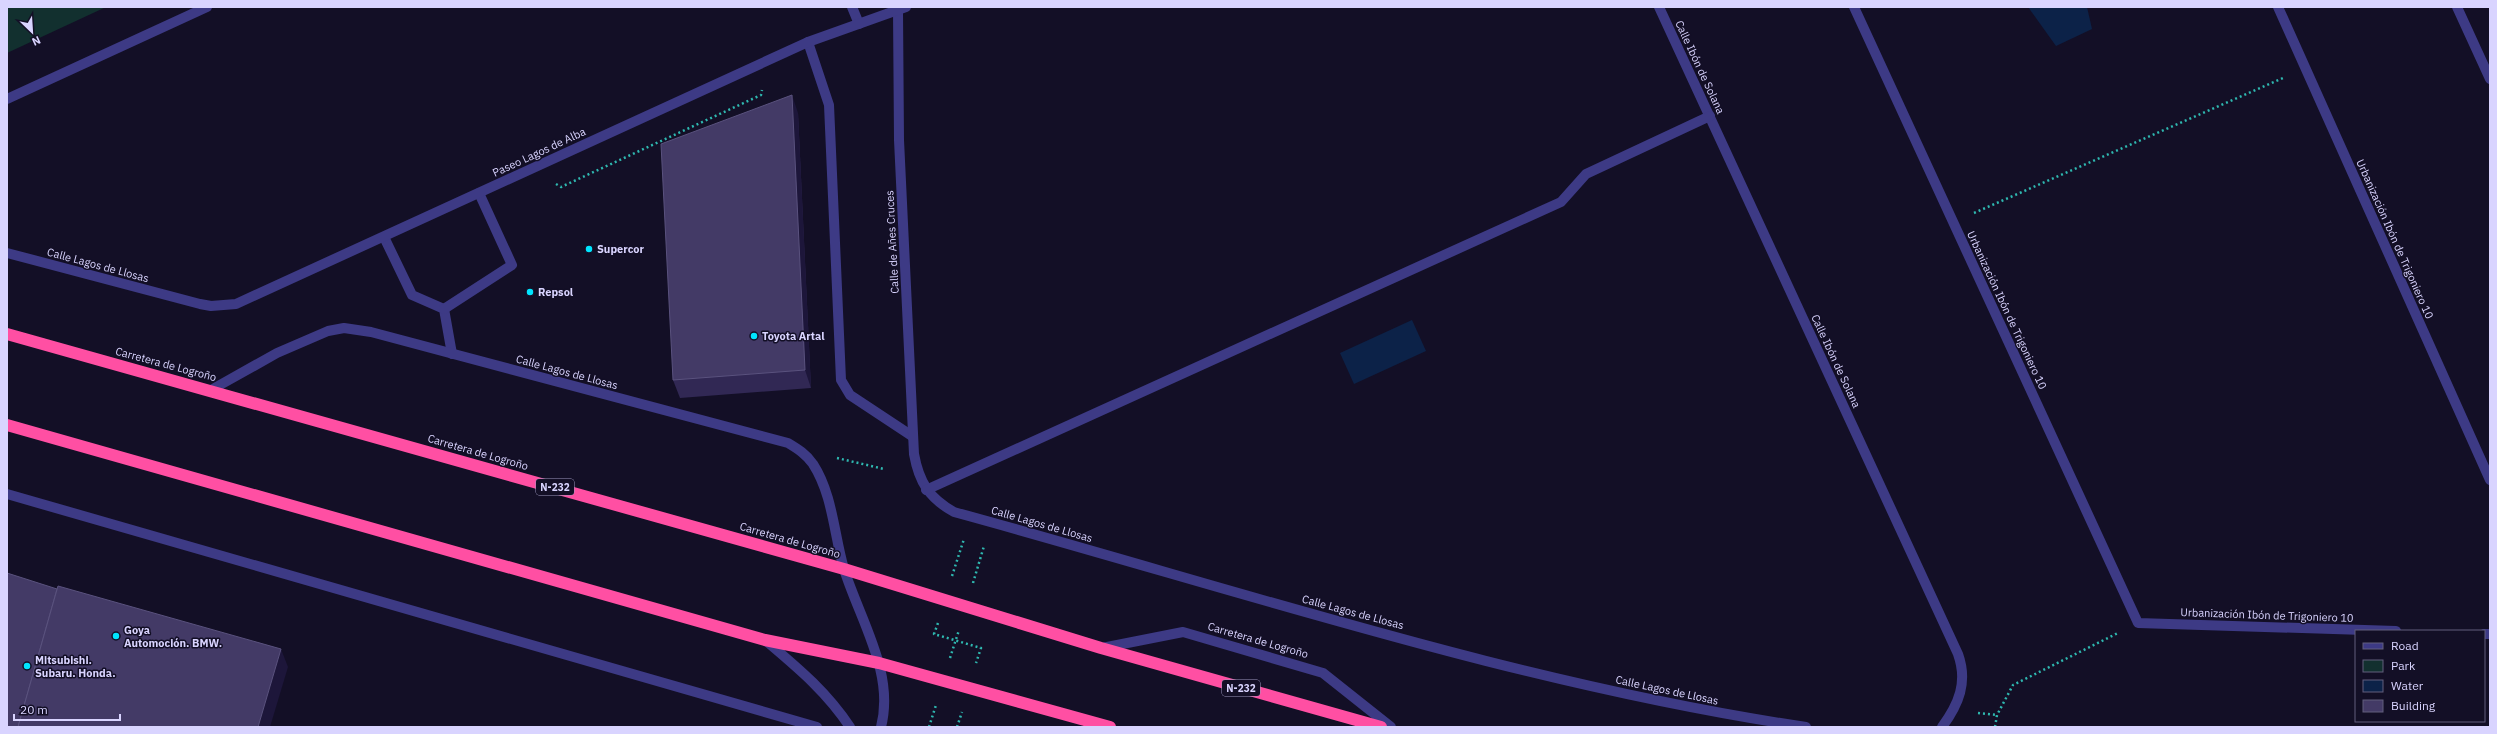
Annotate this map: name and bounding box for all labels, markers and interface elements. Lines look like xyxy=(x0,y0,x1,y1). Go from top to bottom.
north arrow xyxy=(12,12,52,52)
street label: Calle Ibón de Solana xyxy=(1672,18,1728,116)
text: N xyxy=(30,33,43,49)
street label: Paseo Lagos de Alba xyxy=(490,124,588,180)
street label: Urbanización Ibón de Trigoniero 10 xyxy=(2353,157,2437,321)
street label: Calle de Añes Cruces xyxy=(882,190,902,294)
street label: Urbanización Ibón de Trigoniero 10 xyxy=(1964,229,2050,391)
place label: Supercor xyxy=(597,242,645,256)
marker: Supercor xyxy=(584,244,594,254)
street label: Calle Lagos de Llosas xyxy=(46,245,150,285)
place label: Repsol xyxy=(538,285,574,299)
marker: Repsol xyxy=(525,287,535,297)
street label: Calle Ibón de Solana xyxy=(1808,312,1864,410)
place label: Toyota Artal xyxy=(762,329,825,343)
marker: Toyota Artal xyxy=(749,331,759,341)
street label: Carretera de Logroño xyxy=(114,344,218,384)
street label: Calle Lagos de Llosas xyxy=(515,352,619,392)
street label: Carretera de Logroño xyxy=(426,431,530,473)
road number: N-232 xyxy=(536,479,574,495)
street label: Calle Lagos de Llosas xyxy=(990,503,1094,545)
street label: Carretera de Logroño xyxy=(738,519,842,561)
street label: Calle Lagos de Llosas xyxy=(1301,592,1405,632)
street label: Urbanización Ibón de Trigoniero 10 xyxy=(2180,605,2354,625)
street label: Carretera de Logroño xyxy=(1206,619,1310,661)
place label: Goya Automoción. BMW. xyxy=(124,623,222,650)
legend xyxy=(2355,630,2485,722)
marker: Goya Automoción. BMW. xyxy=(111,631,121,641)
text: Road xyxy=(2391,638,2419,653)
place label: Mitsubishi. Subaru. Honda. xyxy=(35,653,116,680)
text: Park xyxy=(2391,658,2416,673)
marker: Mitsubishi. Subaru. Honda. xyxy=(22,661,32,671)
street label: Calle Lagos de Llosas xyxy=(1614,672,1720,708)
text: Water xyxy=(2391,678,2424,693)
road number: N-232 xyxy=(1222,680,1260,696)
scale bar xyxy=(14,696,120,722)
text: Building xyxy=(2391,698,2436,713)
text: 20 m xyxy=(20,702,48,717)

